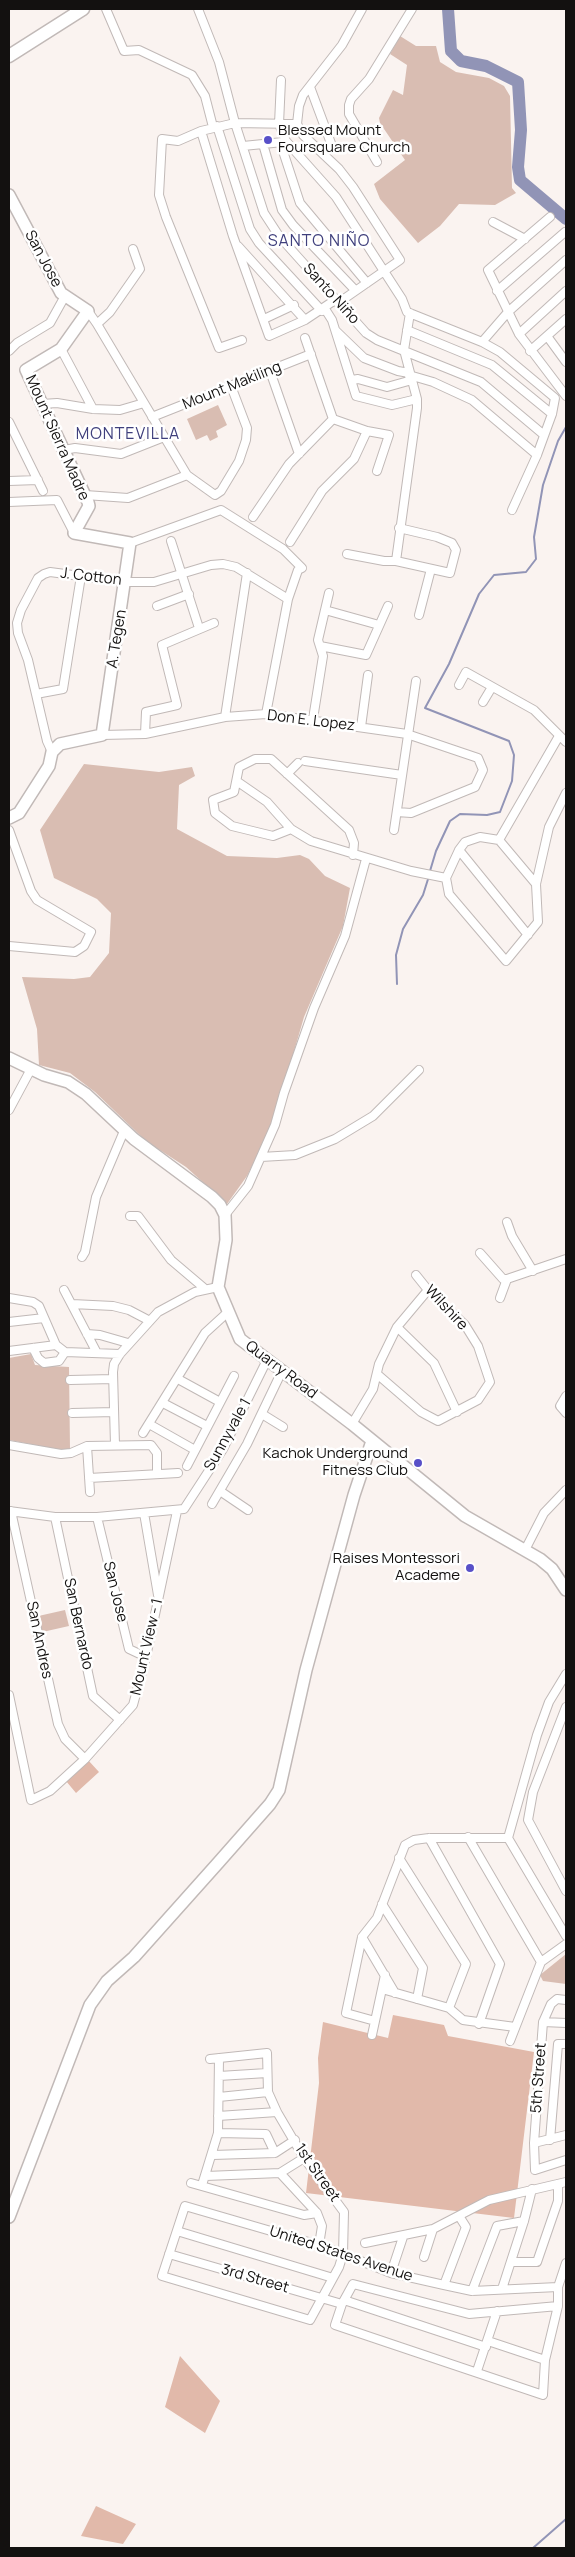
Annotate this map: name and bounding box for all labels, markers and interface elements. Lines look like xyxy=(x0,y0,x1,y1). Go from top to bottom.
place label: Blessed Mount Foursquare Church xyxy=(278,122,410,157)
marker: Blessed Mount Foursquare Church xyxy=(262,134,274,146)
street label: San Jose xyxy=(21,227,65,291)
district label: SANTO NIÑO xyxy=(267,232,371,252)
street label: Santo Niño xyxy=(299,260,363,328)
street label: Mount Makiling xyxy=(180,358,284,414)
street label: Mount Sierra Madre xyxy=(21,372,93,504)
district label: MONTEVILLA xyxy=(74,425,182,445)
street label: J. Cotton xyxy=(59,564,123,590)
street label: A. Tegen xyxy=(103,608,131,670)
street label: Don E. Lopez xyxy=(266,707,356,735)
street label: Wilshire xyxy=(421,1282,471,1334)
street label: Quarry Road xyxy=(242,1337,320,1403)
street label: Sunnyvale 1 xyxy=(201,1396,255,1474)
place label: Kachok Underground Fitness Club xyxy=(262,1445,408,1480)
marker: Kachok Underground Fitness Club xyxy=(412,1457,424,1469)
place label: Raises Montessori Academe xyxy=(333,1550,460,1585)
street label: San Jose xyxy=(99,1560,131,1624)
marker: Raises Montessori Academe xyxy=(464,1562,476,1574)
street label: San Bernardo xyxy=(60,1577,96,1671)
street label: Mount View - 1 xyxy=(127,1597,167,1697)
street label: San Andres xyxy=(22,1600,56,1680)
street label: 5th Street xyxy=(528,2042,550,2114)
street label: 1st Street xyxy=(290,2140,344,2206)
street label: United States Avenue xyxy=(267,2222,415,2286)
street label: 3rd Street xyxy=(219,2261,291,2297)

